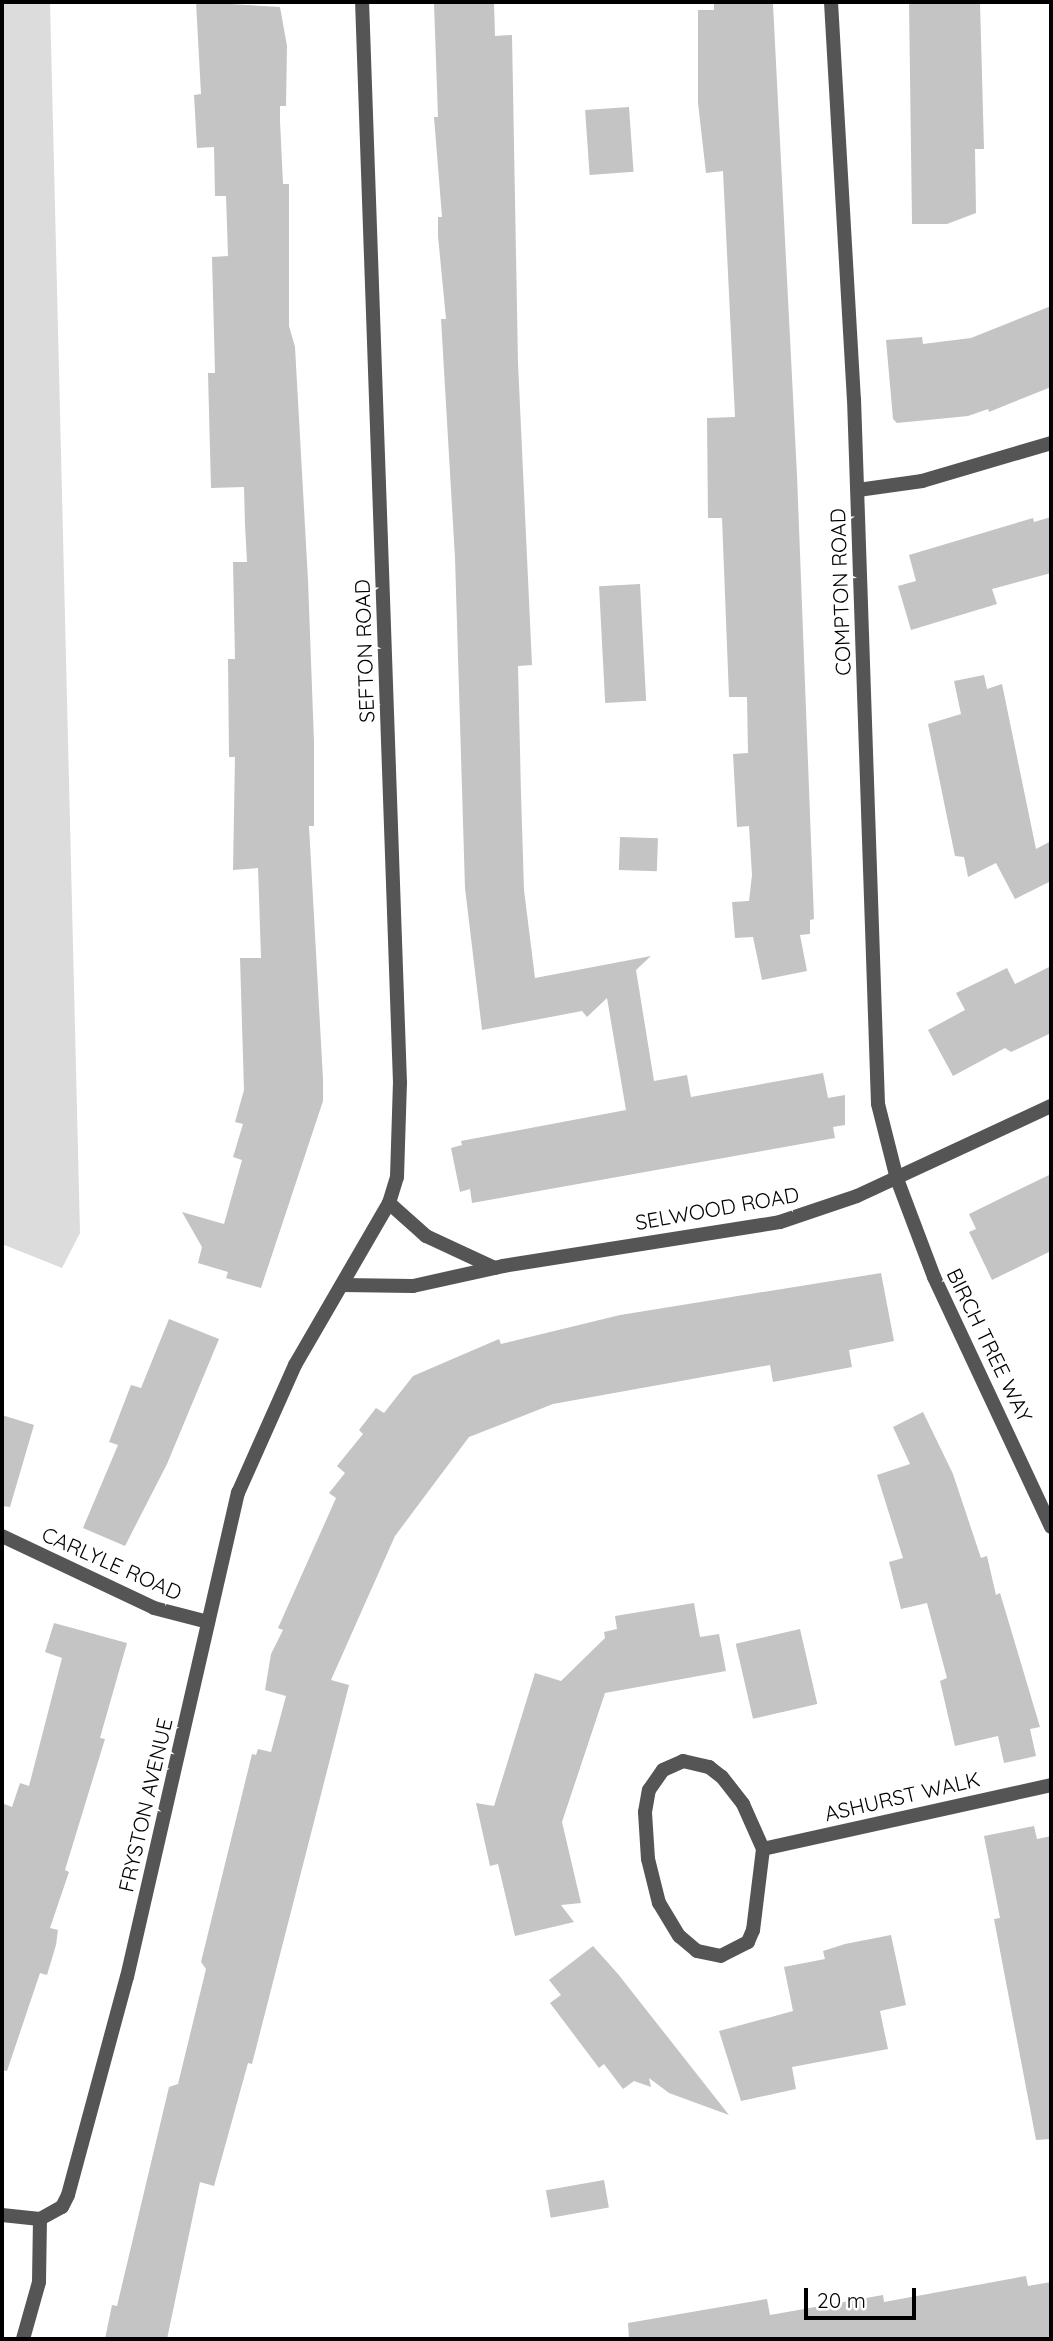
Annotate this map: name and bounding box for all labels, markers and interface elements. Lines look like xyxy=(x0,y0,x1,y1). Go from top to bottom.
street label: COMPTON ROAD xyxy=(824,508,856,676)
street label: SEFTON ROAD xyxy=(349,579,379,723)
street label: SELWOOD ROAD xyxy=(633,1181,801,1235)
street label: BIRCH TREE WAY xyxy=(942,1264,1038,1426)
street label: CARLYLE ROAD xyxy=(38,1521,186,1605)
street label: FRYSTON AVENUE xyxy=(113,1716,177,1894)
street label: ASHURST WALK xyxy=(822,1766,982,1826)
scale bar xyxy=(808,2274,920,2318)
text: 20 m xyxy=(817,2287,866,2313)

